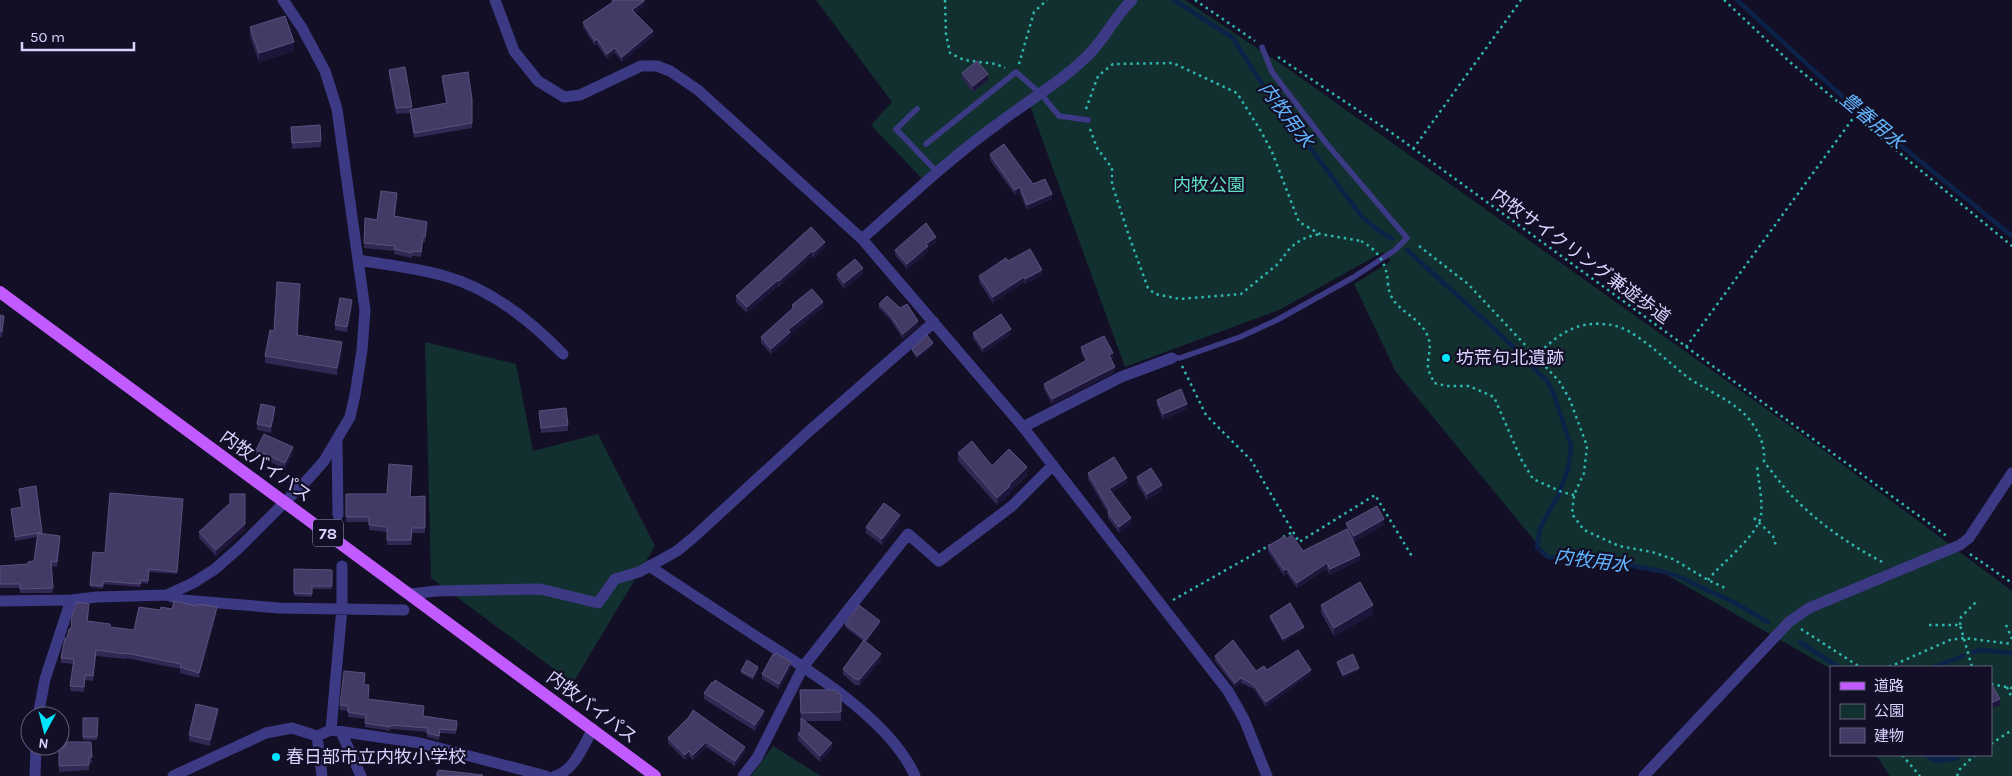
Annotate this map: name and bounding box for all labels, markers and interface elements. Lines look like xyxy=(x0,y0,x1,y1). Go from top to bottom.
scale bar xyxy=(22,20,135,52)
text: 50 m xyxy=(30,28,65,46)
water label: 内牧用水 xyxy=(1254,78,1319,154)
water label: 豊春用水 xyxy=(1836,88,1910,155)
park label: 内牧公園 xyxy=(1173,174,1245,196)
street label: 内牧サイクリング兼遊歩道 xyxy=(1487,184,1675,328)
place label: 坊荒句北遺跡 xyxy=(1456,347,1564,369)
marker: 坊荒句北遺跡 xyxy=(1440,352,1452,364)
street label: 内牧バイパス xyxy=(216,425,316,507)
road number: 78 xyxy=(313,520,343,546)
water label: 内牧用水 xyxy=(1553,545,1633,577)
street label: 内牧バイパス xyxy=(542,666,642,748)
legend xyxy=(1830,666,1992,756)
text: 道路 xyxy=(1874,677,1904,695)
text: 公園 xyxy=(1874,702,1904,720)
north arrow xyxy=(20,706,70,756)
text: 建物 xyxy=(1874,727,1904,745)
text: N xyxy=(37,734,49,752)
place label: 春日部市立内牧小学校 xyxy=(286,746,466,768)
marker: 春日部市立内牧小学校 xyxy=(270,751,282,763)

